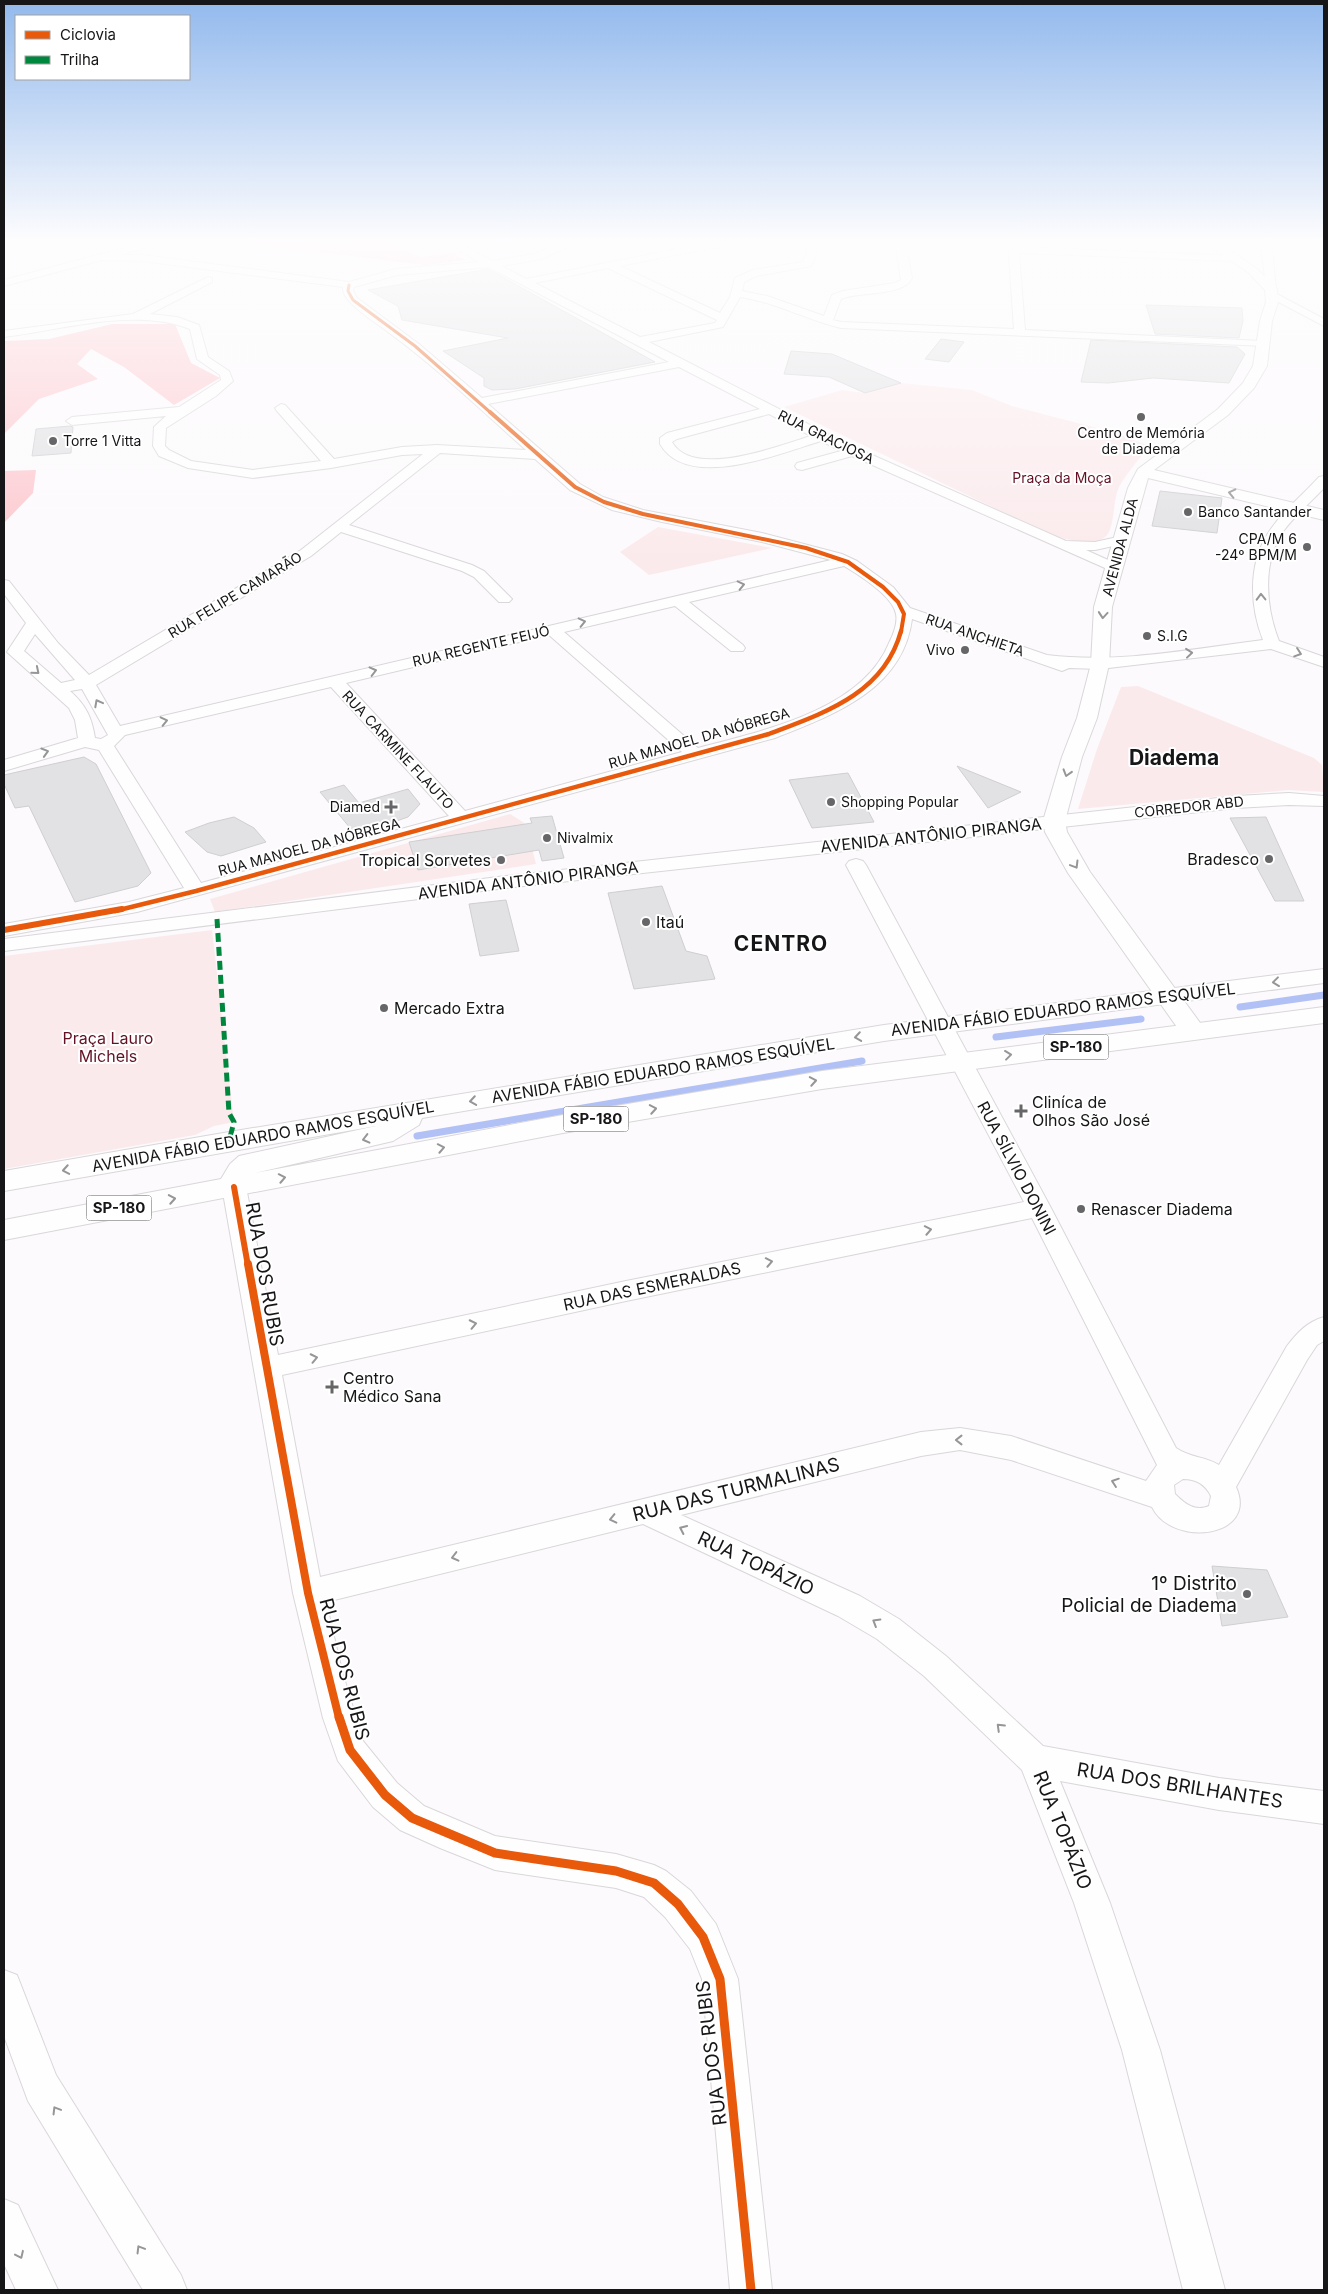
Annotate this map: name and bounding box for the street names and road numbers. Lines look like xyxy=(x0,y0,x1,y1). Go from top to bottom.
street label: RUA GRACIOSA xyxy=(775,406,877,467)
street label: AVENIDA ALDA xyxy=(1098,495,1141,598)
street label: RUA FELIPE CAMARÃO xyxy=(165,548,305,641)
street label: RUA ANCHIETA xyxy=(924,610,1027,659)
street label: RUA REGENTE FEIJÓ xyxy=(411,621,551,670)
street label: RUA CARMINE FLAUTO xyxy=(339,687,458,813)
street label: RUA MANOEL DA NÓBREGA xyxy=(606,703,792,772)
street label: CORREDOR ABD xyxy=(1133,792,1245,821)
street label: AVENIDA ANTÔNIO PIRANGA xyxy=(819,813,1043,857)
street label: RUA MANOEL DA NÓBREGA xyxy=(216,814,402,879)
street label: AVENIDA ANTÔNIO PIRANGA xyxy=(416,857,640,903)
street label: AVENIDA FÁBIO EDUARDO RAMOS ESQUÍVEL xyxy=(889,978,1237,1040)
street label: AVENIDA FÁBIO EDUARDO RAMOS ESQUÍVEL xyxy=(490,1033,836,1107)
road number: SP-180 xyxy=(1044,1034,1108,1060)
street label: AVENIDA FÁBIO EDUARDO RAMOS ESQUÍVEL xyxy=(90,1096,436,1176)
street label: RUA SÍLVIO DONINI xyxy=(973,1098,1061,1238)
road number: SP-180 xyxy=(564,1106,628,1132)
road number: SP-180 xyxy=(86,1196,152,1220)
street label: RUA DOS RUBIS xyxy=(240,1200,289,1348)
street label: RUA DAS ESMERALDAS xyxy=(561,1257,743,1315)
street label: RUA DAS TURMALINAS xyxy=(630,1453,842,1526)
street label: RUA TOPÁZIO xyxy=(694,1525,818,1601)
street label: RUA DOS RUBIS xyxy=(314,1595,375,1743)
street label: RUA DOS BRILHANTES xyxy=(1075,1758,1285,1813)
street label: RUA TOPÁZIO xyxy=(1028,1767,1098,1893)
street label: RUA DOS RUBIS xyxy=(691,1979,732,2127)

